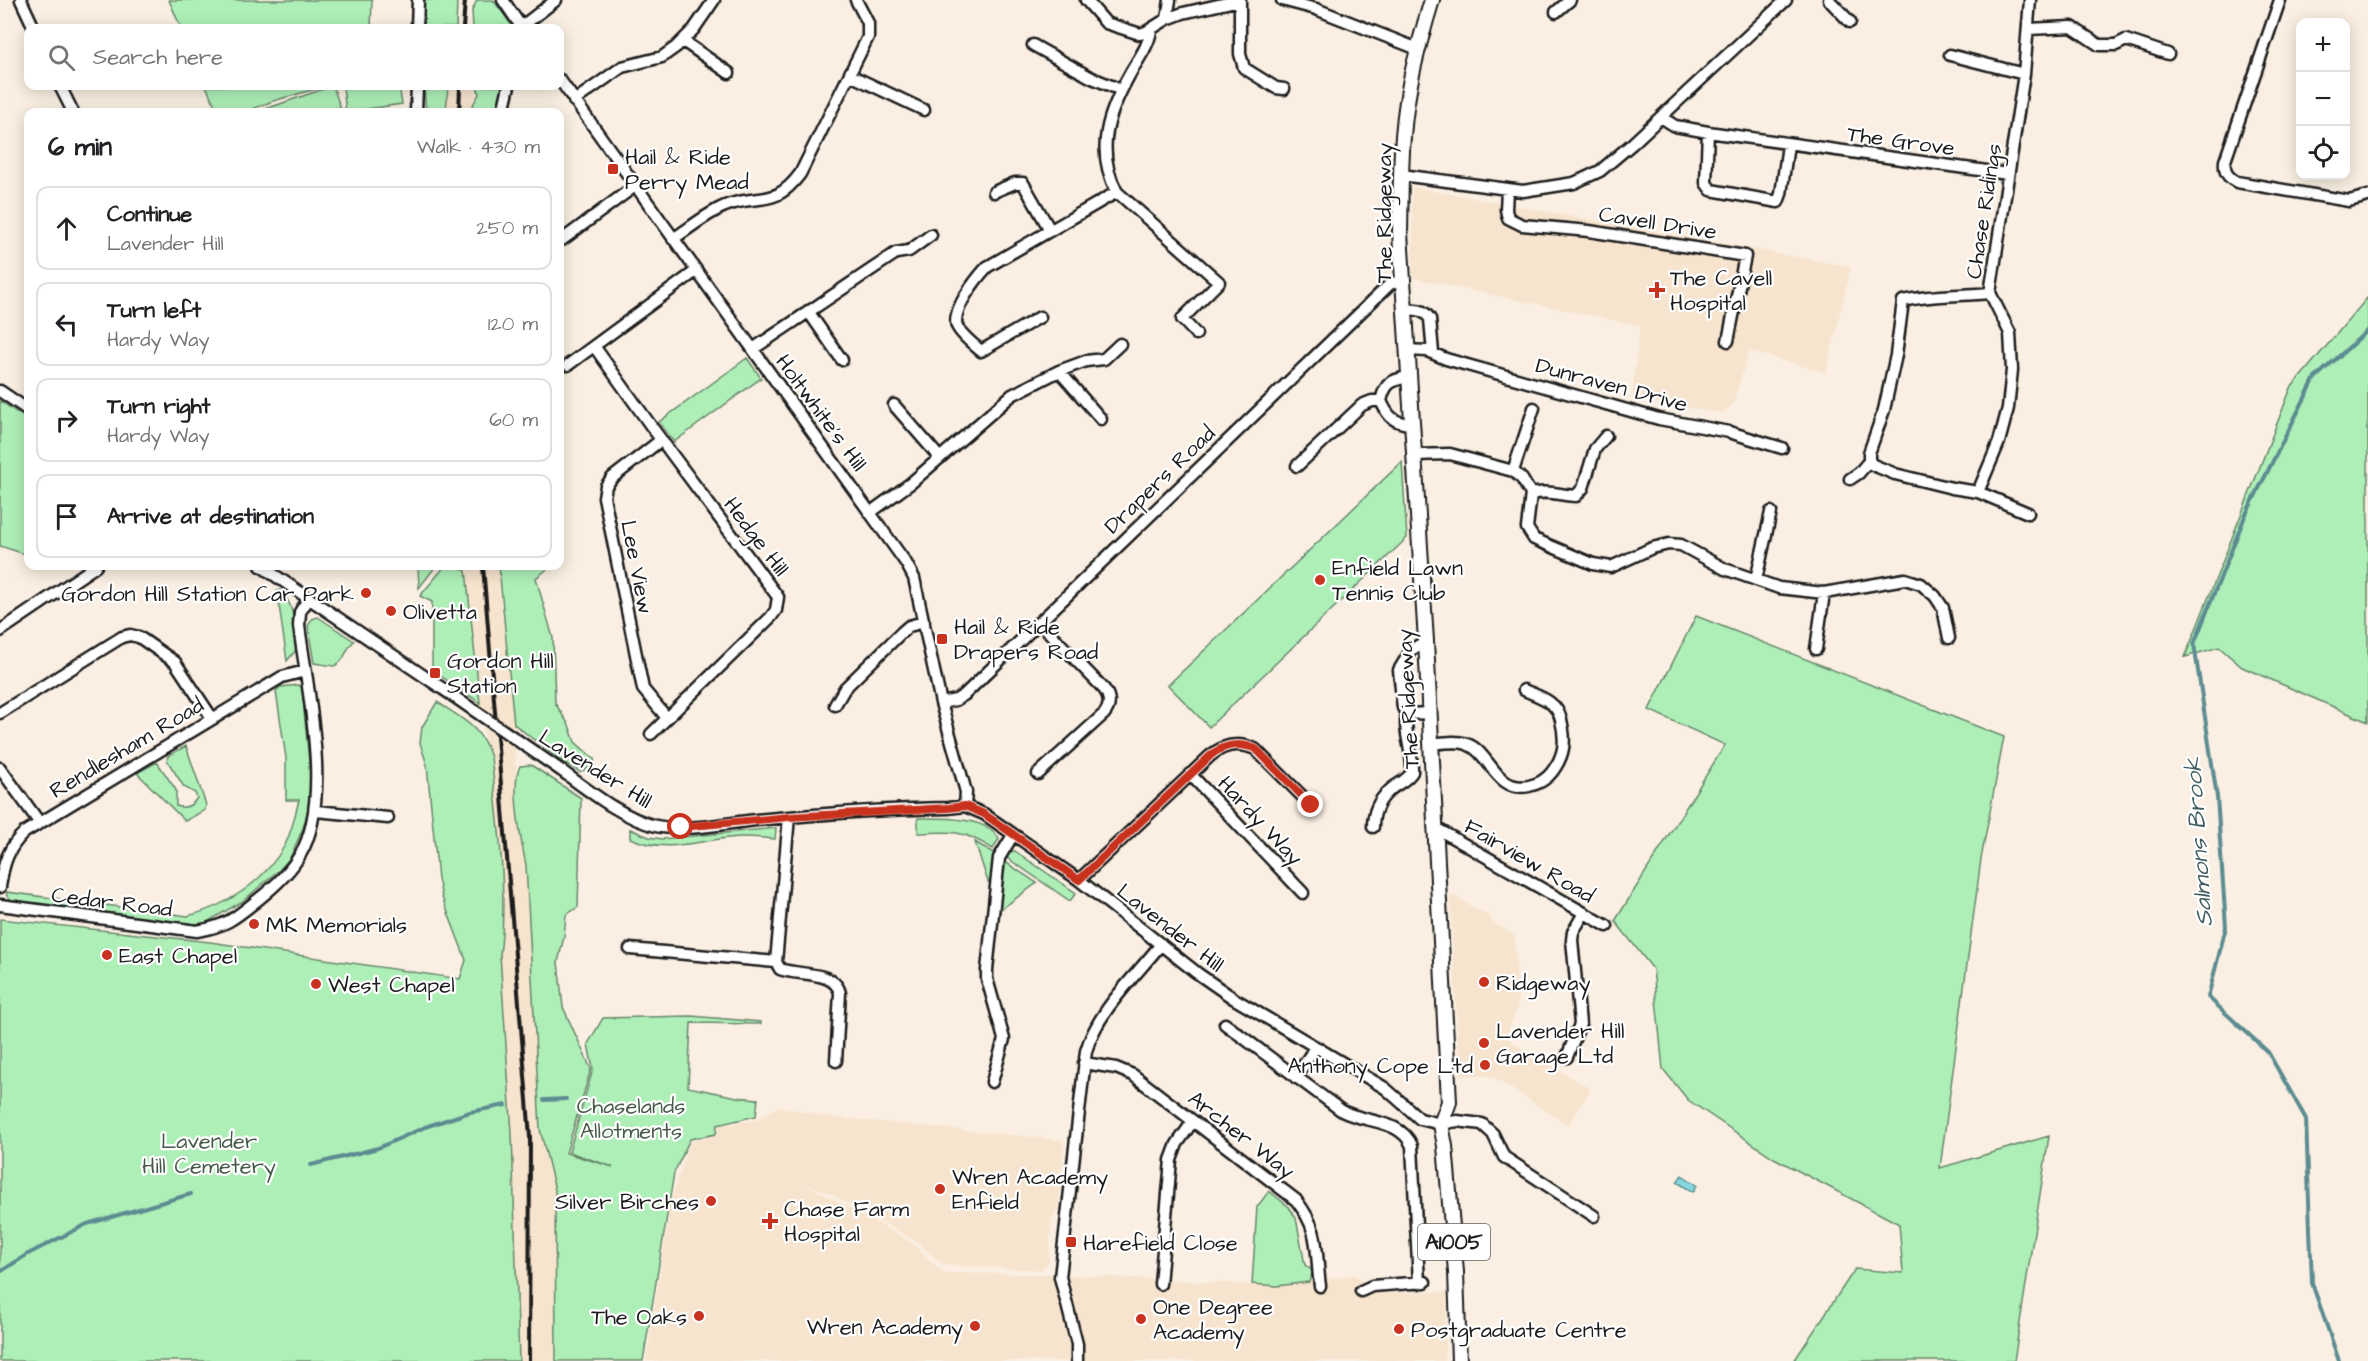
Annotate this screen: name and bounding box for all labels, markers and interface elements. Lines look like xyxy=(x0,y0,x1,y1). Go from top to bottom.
map controls xyxy=(2296,18,2350,180)
button: + xyxy=(2296,18,2350,72)
search box xyxy=(24,24,564,90)
icon: search xyxy=(45,41,78,74)
text: Search here xyxy=(93,42,223,73)
button: − xyxy=(2296,72,2350,126)
street label: The Grove xyxy=(1845,119,1957,164)
button: locate xyxy=(2296,126,2350,180)
text: 6 min xyxy=(48,129,112,165)
text: Walk · 430 m xyxy=(417,133,540,161)
street label: Chase Ridings xyxy=(1959,141,2011,281)
place label: Hail & Ride Perry Mead xyxy=(625,142,749,199)
street label: The Ridgeway xyxy=(1369,143,1401,283)
marker: Hail & Ride Perry Mead xyxy=(606,162,620,176)
text: Continue xyxy=(107,199,192,230)
street label: Cavell Drive xyxy=(1597,199,1719,248)
icon: ahead xyxy=(50,212,83,245)
text: 250 m xyxy=(476,214,538,242)
text: Lavender Hill xyxy=(107,230,224,258)
place label: The Cavell Hospital xyxy=(1670,263,1772,319)
marker: The Cavell Hospital xyxy=(1648,281,1666,299)
text: Turn left xyxy=(107,295,201,326)
icon: left xyxy=(50,308,83,341)
text: 120 m xyxy=(488,310,538,338)
text: Hardy Way xyxy=(107,326,210,354)
street label: Holtwhite's Hill xyxy=(768,348,874,478)
street label: Dunraven Drive xyxy=(1532,350,1691,421)
text: Turn right xyxy=(107,391,210,422)
icon: right xyxy=(50,404,83,437)
text: 60 m xyxy=(489,406,538,434)
street label: Drapers Road xyxy=(1097,419,1223,541)
text: Hardy Way xyxy=(107,422,210,450)
street label: Hedge Hill xyxy=(715,491,796,584)
icon: arrive xyxy=(50,500,83,533)
text: Arrive at destination xyxy=(107,501,314,532)
street label: Lee View xyxy=(612,518,661,617)
place label: Enfield Lawn Tennis Club xyxy=(1332,553,1463,609)
marker: Enfield Lawn Tennis Club xyxy=(1313,573,1327,587)
place label: Gordon Hill Station Car Park xyxy=(61,579,354,610)
marker: Gordon Hill Station Car Park xyxy=(359,586,373,600)
place label: Olivetta xyxy=(403,597,477,628)
marker: Olivetta xyxy=(384,604,398,618)
place label: Hail & Ride Drapers Road xyxy=(954,612,1098,668)
street label: The Ridgeway xyxy=(1389,628,1429,770)
marker: Hail & Ride Drapers Road xyxy=(935,632,949,646)
place label: Gordon Hill Station xyxy=(447,646,554,702)
marker: Gordon Hill Station xyxy=(428,666,442,680)
street label: Rendlesham Road xyxy=(44,690,210,807)
street label: Lavender Hill xyxy=(533,722,658,816)
water label: Salmons Brook xyxy=(2176,755,2222,928)
street label: Hardy Way xyxy=(1209,769,1310,874)
route end xyxy=(1297,791,1323,817)
street label: Fairview Road xyxy=(1458,811,1600,911)
route start xyxy=(667,813,693,839)
street label: Lavender Hill xyxy=(1110,876,1230,980)
street label: Cedar Road xyxy=(50,880,174,925)
place label: MK Memorials xyxy=(266,910,407,941)
marker: MK Memorials xyxy=(247,917,261,931)
place label: East Chapel xyxy=(119,941,237,972)
marker: East Chapel xyxy=(100,948,114,962)
place label: Ridgeway xyxy=(1496,968,1591,1000)
place label: West Chapel xyxy=(328,970,455,1001)
marker: Ridgeway xyxy=(1477,975,1491,989)
marker: West Chapel xyxy=(309,977,323,991)
place label: Lavender Hill Garage Ltd xyxy=(1496,1016,1624,1073)
marker: Lavender Hill Garage Ltd xyxy=(1477,1036,1491,1050)
place label: Anthony Cope Ltd xyxy=(1288,1051,1473,1083)
marker: Anthony Cope Ltd xyxy=(1478,1058,1492,1072)
street label: Archer Way xyxy=(1181,1084,1301,1188)
park label: Chaselands Allotments xyxy=(577,1091,685,1147)
park label: Lavender Hill Cemetery xyxy=(142,1126,276,1183)
place label: Wren Academy Enfield xyxy=(952,1162,1108,1218)
marker: Wren Academy Enfield xyxy=(933,1182,947,1196)
place label: Silver Birches xyxy=(555,1187,699,1218)
marker: Silver Birches xyxy=(704,1194,718,1208)
place label: Chase Farm Hospital xyxy=(784,1194,909,1250)
marker: Chase Farm Hospital xyxy=(761,1212,779,1230)
road number: A1005 xyxy=(1418,1224,1490,1260)
place label: Harefield Close xyxy=(1083,1228,1238,1259)
marker: Harefield Close xyxy=(1064,1235,1078,1249)
place label: One Degree Academy xyxy=(1153,1292,1273,1349)
place label: The Oaks xyxy=(591,1302,687,1333)
marker: The Oaks xyxy=(692,1309,706,1323)
place label: Wren Academy xyxy=(807,1312,963,1344)
marker: One Degree Academy xyxy=(1134,1312,1148,1326)
place label: Postgraduate Centre xyxy=(1411,1315,1627,1347)
marker: Wren Academy xyxy=(968,1319,982,1333)
marker: Postgraduate Centre xyxy=(1392,1322,1406,1336)

